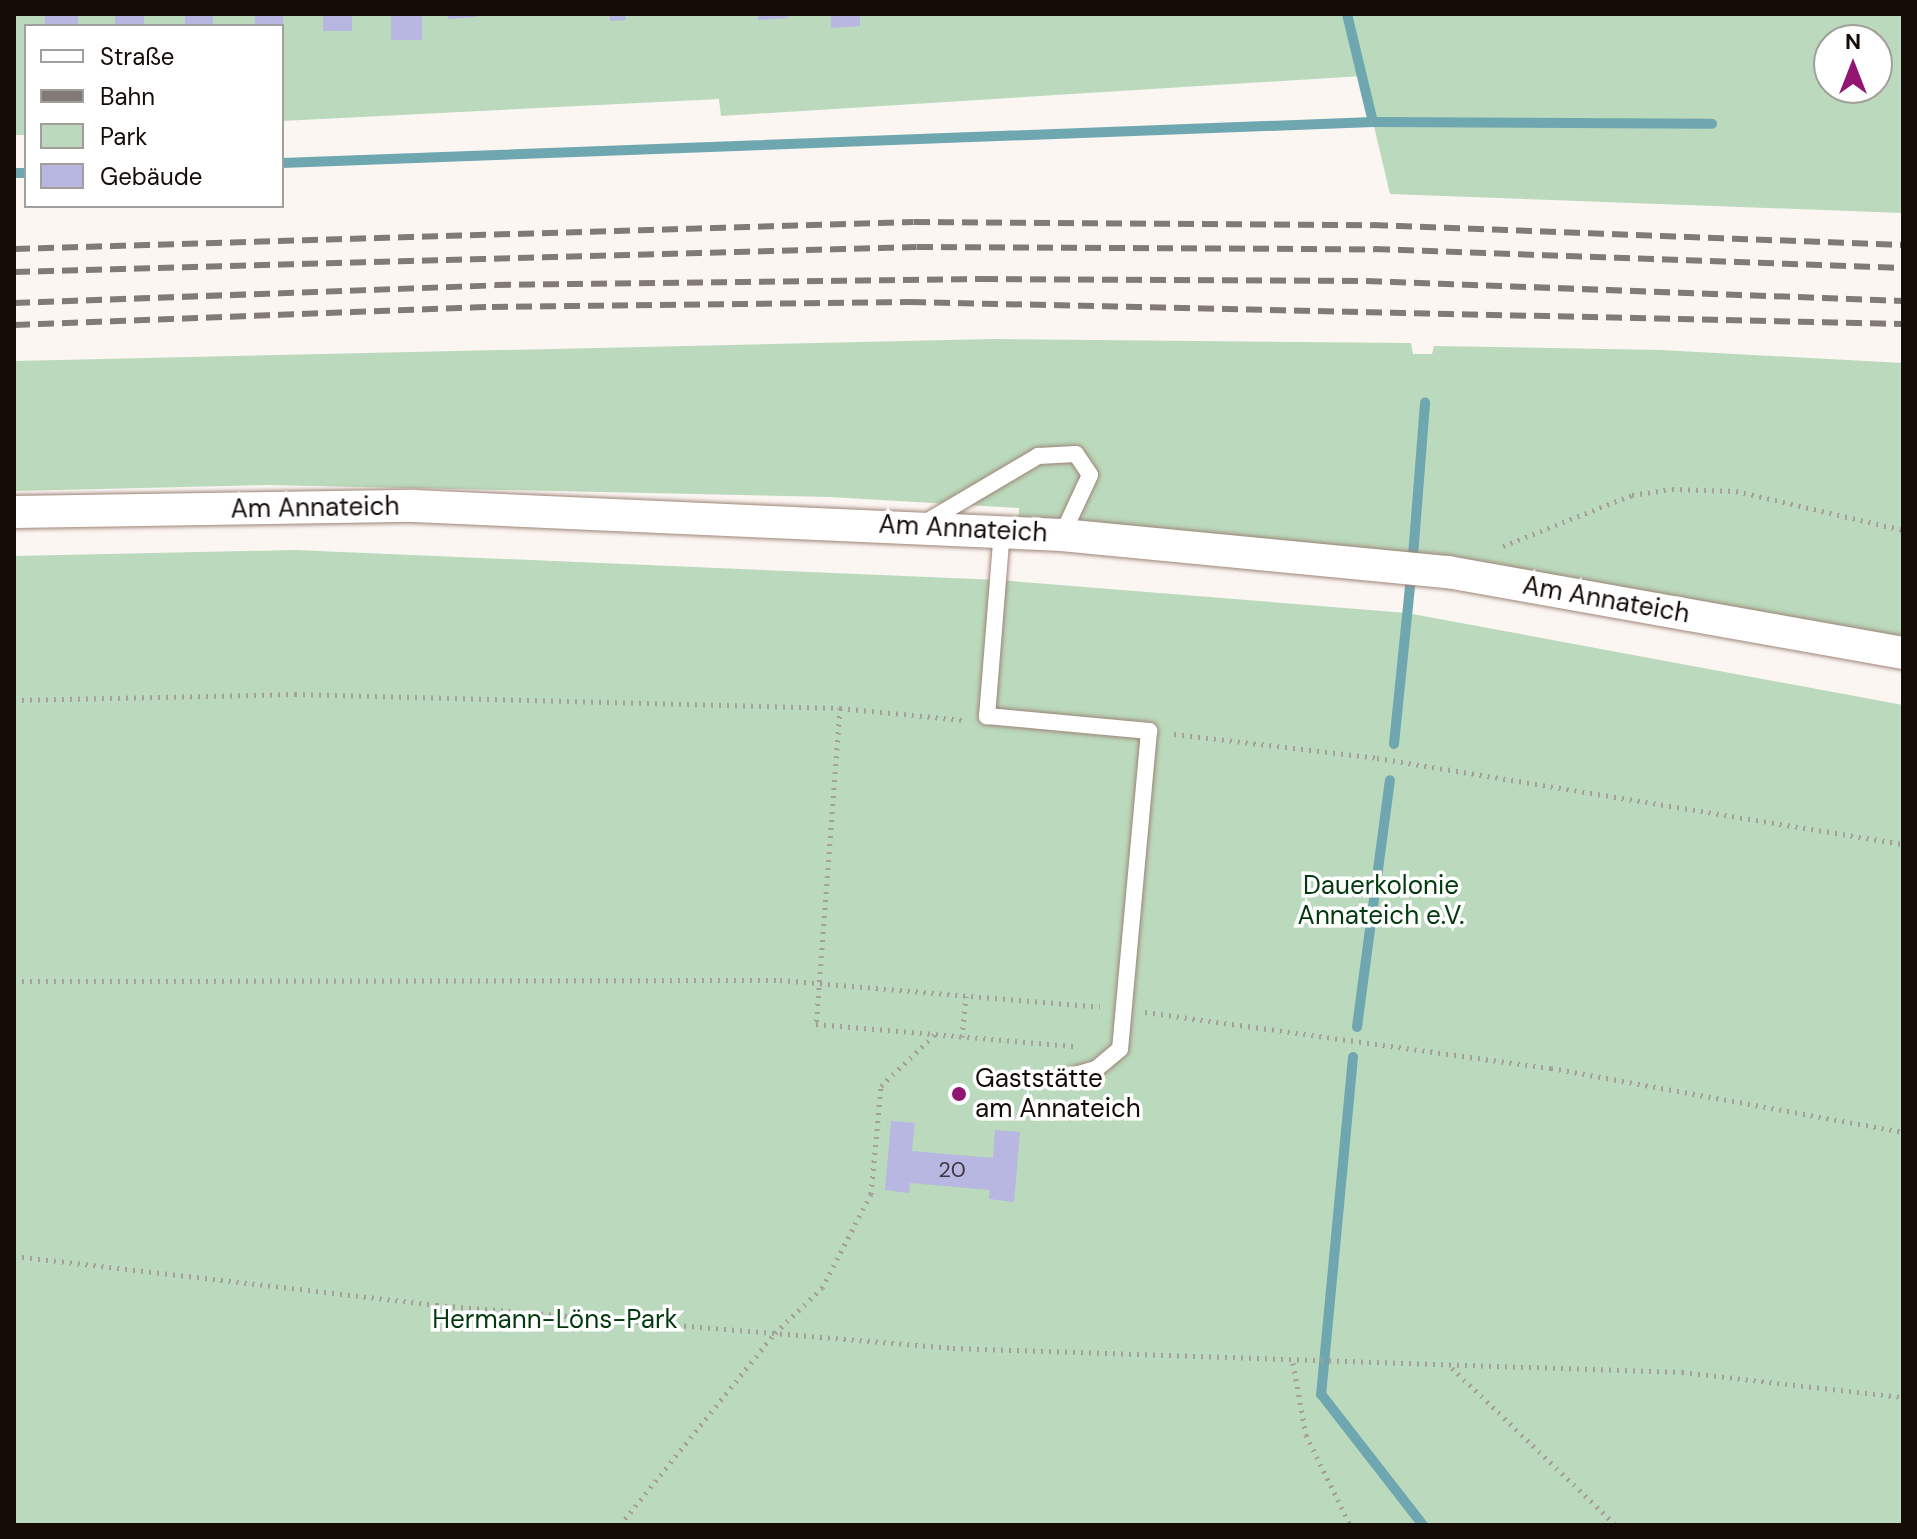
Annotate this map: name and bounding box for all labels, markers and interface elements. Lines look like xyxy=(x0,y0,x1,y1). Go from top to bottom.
legend xyxy=(24,24,284,208)
north arrow xyxy=(1813,24,1893,104)
text: N xyxy=(1845,27,1861,56)
text: Straße xyxy=(100,41,174,72)
text: Bahn xyxy=(100,81,155,112)
text: Park xyxy=(100,121,147,152)
text: Gebäude xyxy=(100,161,202,192)
street label: Am Annateich xyxy=(230,491,400,525)
street label: Am Annateich xyxy=(878,509,1048,549)
street label: Am Annateich xyxy=(1520,570,1692,630)
park label: Dauerkolonie Annateich e.V. xyxy=(1298,870,1464,932)
place label: Gaststätte am Annateich xyxy=(975,1063,1141,1124)
marker: Gaststätte am Annateich xyxy=(950,1085,968,1103)
house number: 20 xyxy=(938,1157,966,1183)
park label: Hermann-Löns-Park xyxy=(432,1304,678,1336)

